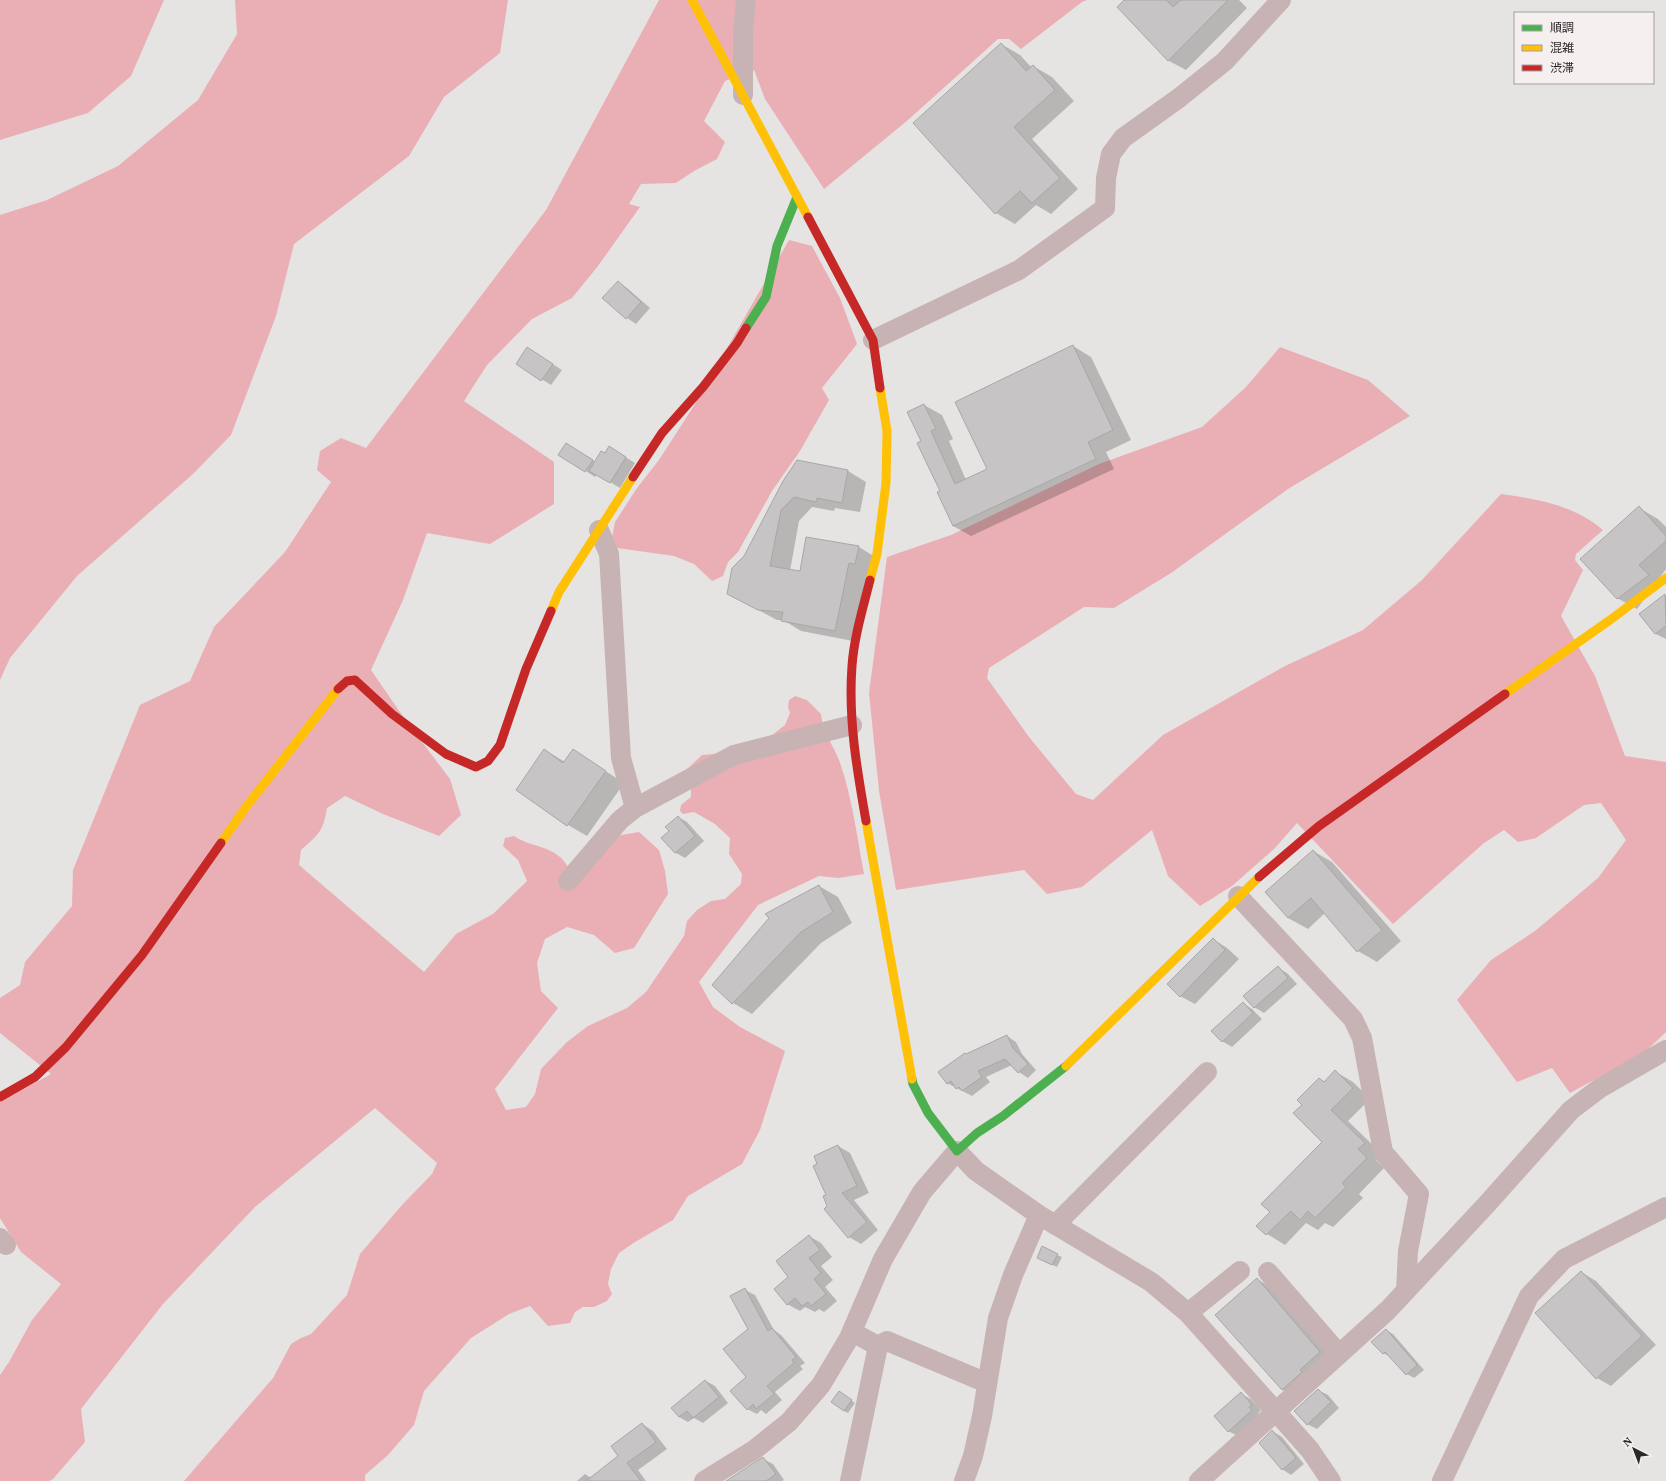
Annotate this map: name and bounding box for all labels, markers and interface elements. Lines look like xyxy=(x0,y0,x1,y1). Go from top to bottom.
legend xyxy=(1514,12,1654,84)
text: 順調 xyxy=(1550,20,1574,36)
text: 混雑 xyxy=(1550,40,1574,56)
text: 渋滞 xyxy=(1550,60,1574,76)
north arrow xyxy=(1614,1429,1654,1469)
text: N xyxy=(1620,1434,1636,1450)

